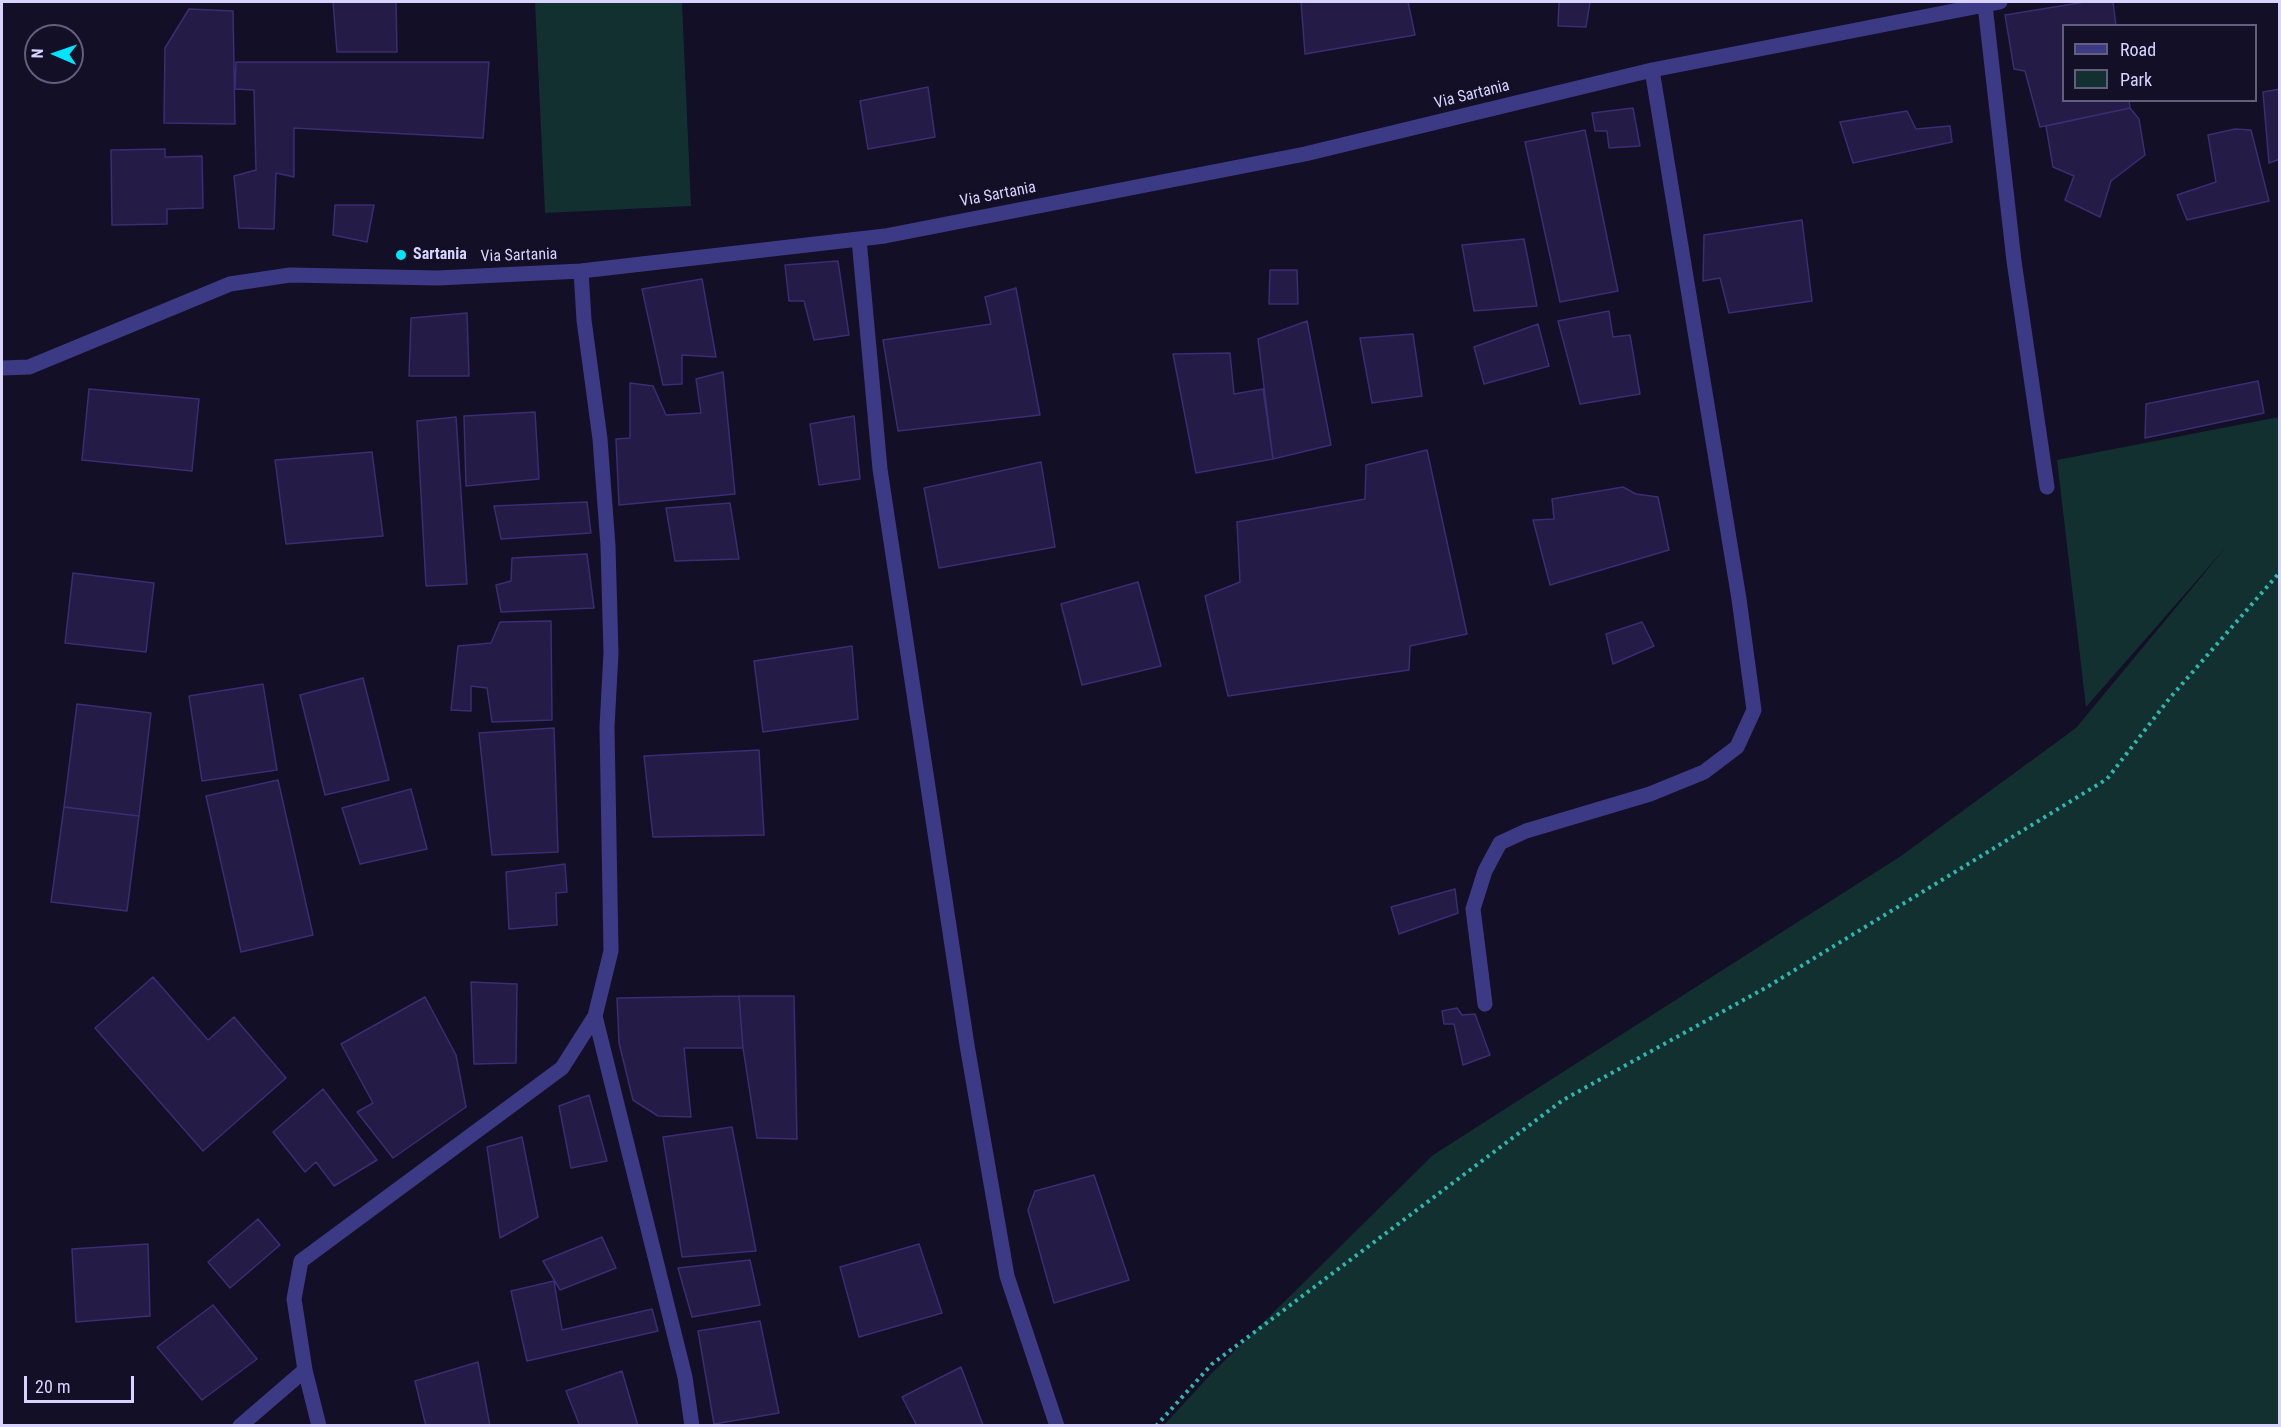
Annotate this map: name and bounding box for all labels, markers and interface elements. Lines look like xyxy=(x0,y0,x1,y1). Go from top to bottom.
north arrow xyxy=(24,24,84,84)
legend xyxy=(2062,24,2257,102)
text: Road xyxy=(2120,39,2156,60)
text: N xyxy=(28,48,47,59)
text: Park xyxy=(2120,69,2152,90)
street label: Via Sartania xyxy=(1432,76,1512,114)
street label: Via Sartania xyxy=(959,178,1037,212)
place label: Sartania xyxy=(413,245,467,265)
street label: Via Sartania xyxy=(480,245,558,267)
marker: Sartania xyxy=(394,248,408,262)
scale bar xyxy=(27,1364,136,1402)
text: 20 m xyxy=(35,1376,70,1397)

